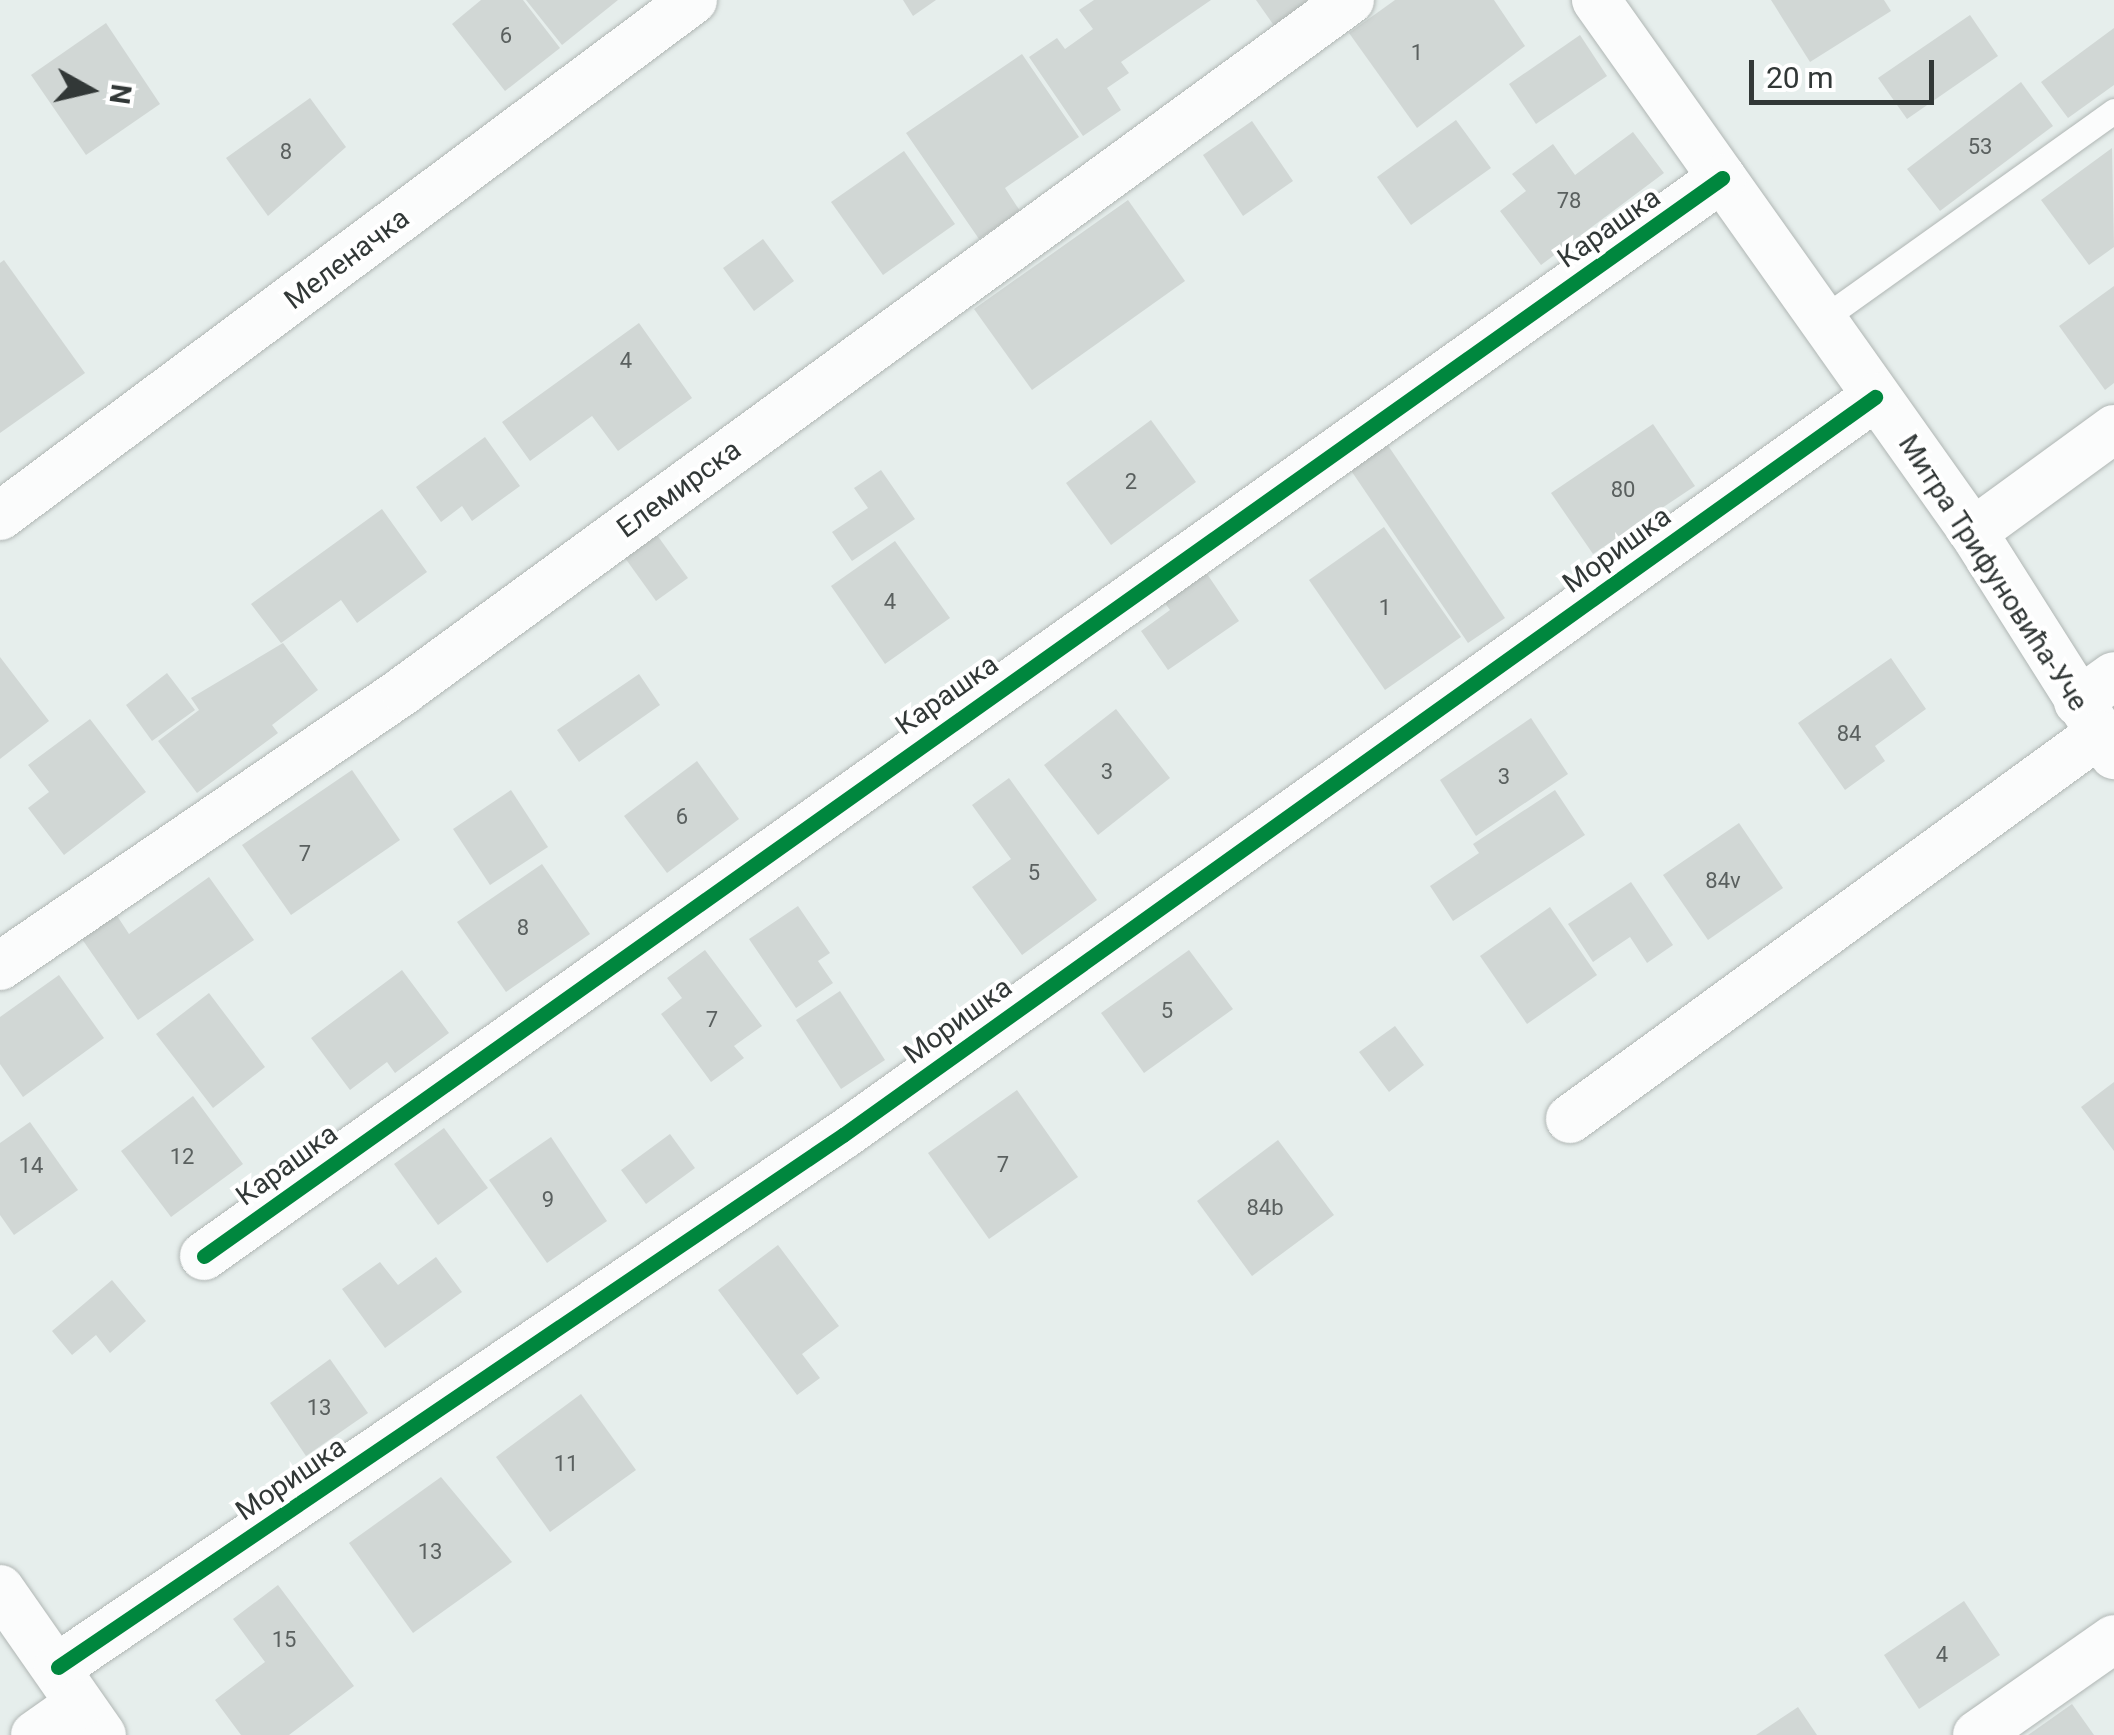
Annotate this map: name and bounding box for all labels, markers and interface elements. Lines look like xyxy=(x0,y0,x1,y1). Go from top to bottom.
house number: 6 xyxy=(500,23,512,49)
north arrow xyxy=(40,40,140,140)
house number: 1 xyxy=(1411,40,1423,66)
scale bar xyxy=(1754,40,1939,102)
text: 20 m xyxy=(1766,60,1833,95)
text: N xyxy=(102,82,138,106)
house number: 53 xyxy=(1968,134,1992,160)
house number: 8 xyxy=(280,139,292,165)
street label: Карашка xyxy=(1551,181,1667,275)
house number: 78 xyxy=(1557,188,1581,214)
street label: Меленачка xyxy=(278,201,416,317)
house number: 4 xyxy=(620,348,632,374)
street label: Митра Трифуновића-Уче xyxy=(1891,428,2095,718)
street label: Елемирска xyxy=(611,433,747,545)
house number: 2 xyxy=(1125,469,1137,495)
house number: 80 xyxy=(1611,477,1635,503)
street label: Моришка xyxy=(1556,500,1678,600)
house number: 4 xyxy=(884,589,896,615)
house number: 1 xyxy=(1379,595,1391,621)
street label: Карашка xyxy=(889,648,1005,742)
house number: 84 xyxy=(1837,721,1861,747)
house number: 3 xyxy=(1101,759,1113,785)
house number: 3 xyxy=(1498,764,1510,790)
house number: 6 xyxy=(676,804,688,830)
house number: 7 xyxy=(299,841,311,867)
house number: 5 xyxy=(1028,860,1040,886)
house number: 84v xyxy=(1705,868,1741,894)
house number: 8 xyxy=(517,915,529,941)
street label: Моришка xyxy=(897,971,1019,1071)
house number: 5 xyxy=(1161,998,1173,1024)
house number: 7 xyxy=(706,1007,718,1033)
street label: Карашка xyxy=(230,1117,344,1213)
house number: 12 xyxy=(170,1144,194,1170)
house number: 7 xyxy=(997,1152,1009,1178)
house number: 14 xyxy=(19,1153,43,1179)
house number: 9 xyxy=(542,1187,554,1213)
house number: 84b xyxy=(1246,1195,1284,1221)
house number: 13 xyxy=(307,1395,331,1421)
street label: Моришка xyxy=(230,1430,352,1528)
house number: 11 xyxy=(554,1451,578,1477)
house number: 13 xyxy=(418,1539,442,1565)
house number: 15 xyxy=(272,1627,296,1653)
house number: 4 xyxy=(1936,1642,1948,1668)

